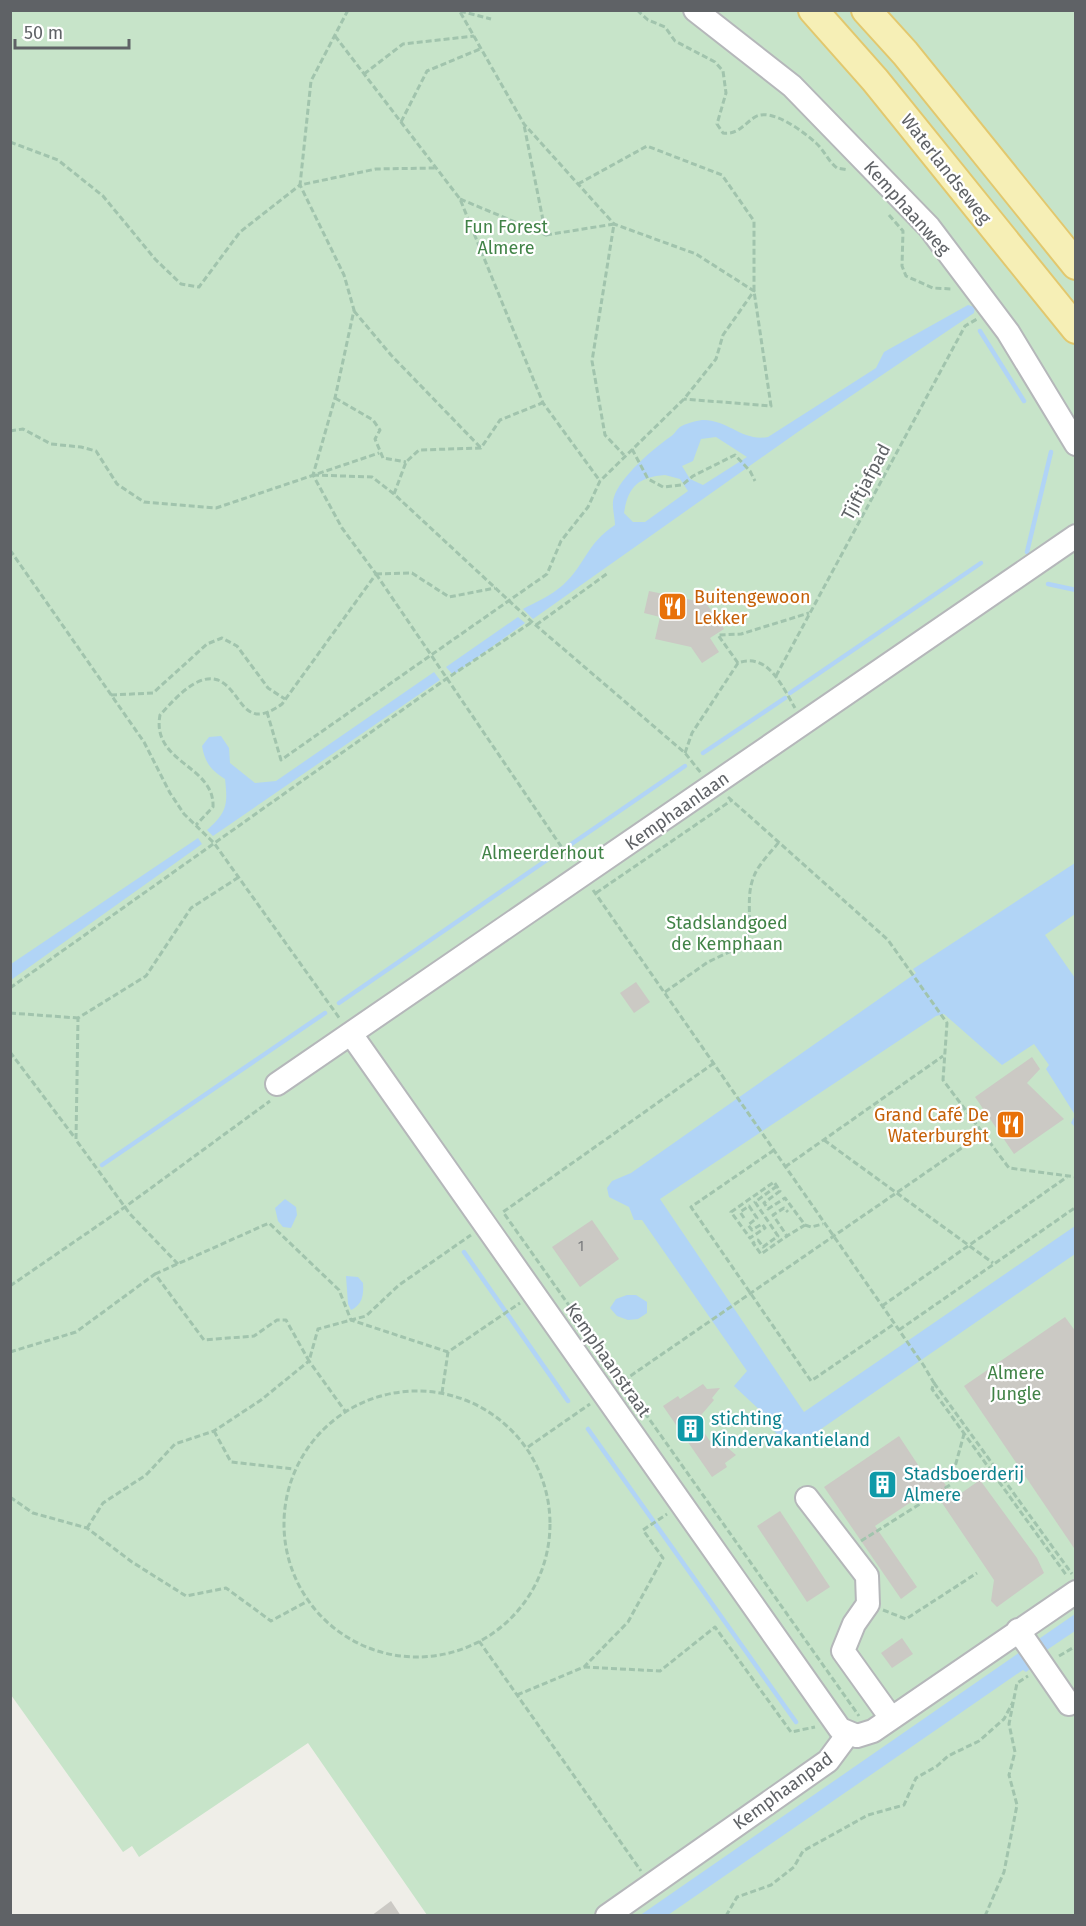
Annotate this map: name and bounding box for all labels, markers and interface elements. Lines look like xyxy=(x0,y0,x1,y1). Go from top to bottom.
scale bar xyxy=(15,12,129,50)
text: 50 m xyxy=(24,22,63,44)
street label: Waterlandseweg xyxy=(896,110,996,229)
street label: Kemphaanweg xyxy=(859,156,955,260)
park label: Fun Forest Almere xyxy=(464,216,548,259)
street label: Tjiftjafpad xyxy=(837,440,895,524)
place label: Buitengewoon Lekker xyxy=(694,586,810,629)
restaurant icon: Buitengewoon Lekker xyxy=(657,591,689,623)
street label: Kemphaanlaan xyxy=(621,767,733,855)
park label: Almeerderhout xyxy=(482,842,605,864)
park label: Stadslandgoed de Kemphaan xyxy=(666,912,788,955)
place label: Grand Café De Waterburght xyxy=(874,1104,990,1147)
restaurant icon: Grand Café De Waterburght xyxy=(994,1109,1026,1141)
house number: 1 xyxy=(578,1237,584,1255)
street label: Kemphaanstraat xyxy=(561,1299,656,1422)
park label: Almere Jungle xyxy=(987,1362,1045,1405)
place label: stichting Kindervakantieland xyxy=(711,1408,870,1451)
building icon: stichting Kindervakantieland xyxy=(674,1413,706,1445)
place label: Stadsboerderij Almere xyxy=(904,1463,1024,1506)
building icon: Stadsboerderij Almere xyxy=(867,1468,899,1500)
street label: Kemphaanpad xyxy=(729,1747,837,1835)

